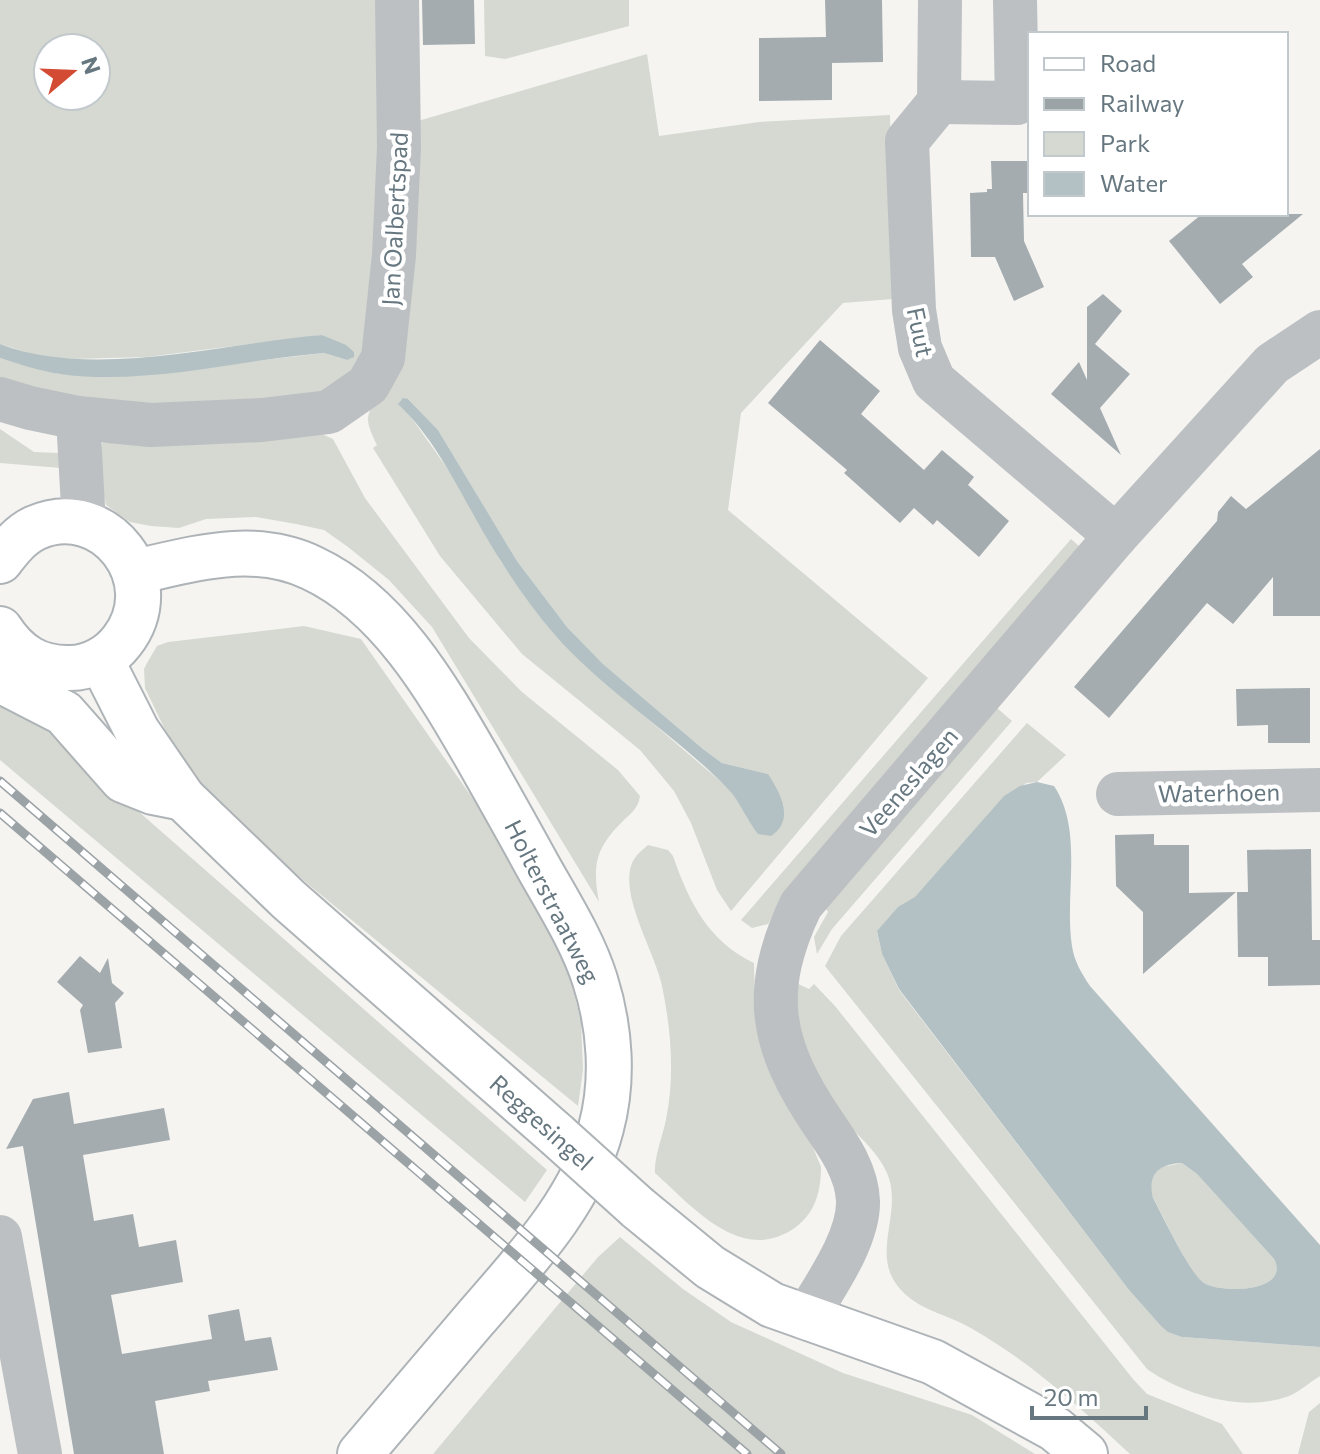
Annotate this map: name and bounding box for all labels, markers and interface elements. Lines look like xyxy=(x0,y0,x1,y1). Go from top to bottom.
north arrow xyxy=(32,32,112,112)
legend xyxy=(1028,32,1288,216)
text: Road xyxy=(1100,48,1156,77)
text: N xyxy=(76,53,107,78)
text: Railway xyxy=(1100,88,1185,117)
text: Park xyxy=(1100,128,1150,157)
street label: Jan Oalbertspad xyxy=(375,131,413,307)
text: Water xyxy=(1100,168,1168,197)
street label: Fuut xyxy=(902,304,940,360)
street label: Veeneslagen xyxy=(853,721,963,843)
street label: Waterhoen xyxy=(1158,776,1280,808)
street label: Holterstraatweg xyxy=(499,815,607,987)
street label: Reggesingel xyxy=(484,1068,600,1176)
scale bar xyxy=(1032,1370,1146,1420)
text: 20 m xyxy=(1044,1382,1098,1411)

